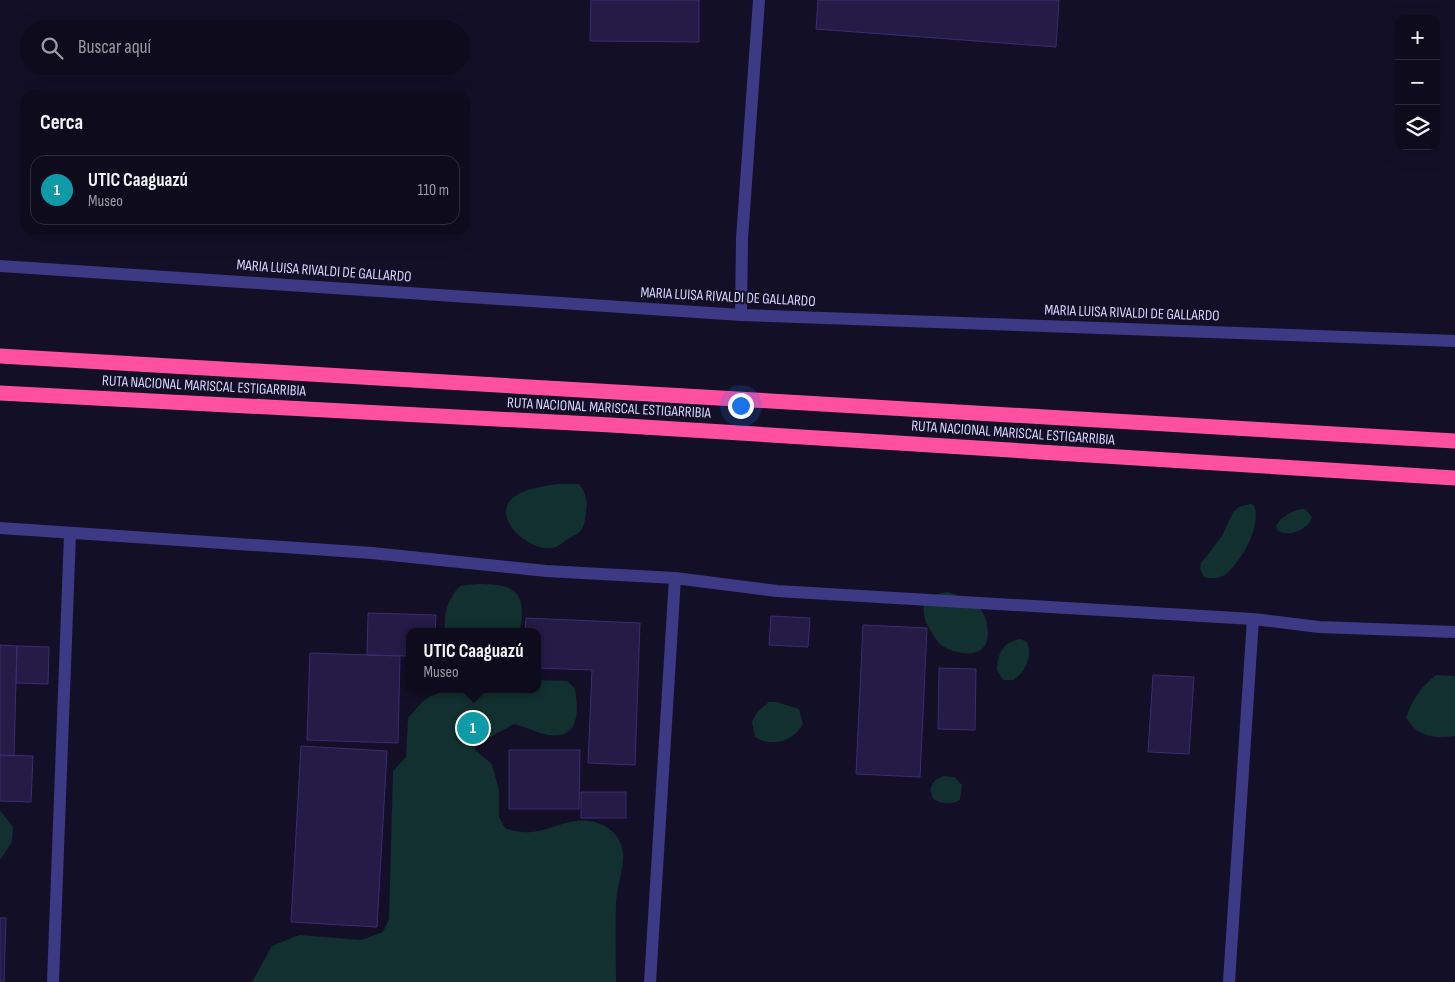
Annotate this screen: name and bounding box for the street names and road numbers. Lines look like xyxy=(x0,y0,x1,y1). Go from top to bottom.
street label: MARIA LUISA RIVALDI DE GALLARDO xyxy=(236,255,412,287)
street label: MARIA LUISA RIVALDI DE GALLARDO xyxy=(640,283,816,311)
street label: MARIA LUISA RIVALDI DE GALLARDO xyxy=(1044,300,1220,326)
street label: RUTA NACIONAL MARISCAL ESTIGARRIBIA xyxy=(102,371,307,401)
street label: RUTA NACIONAL MARISCAL ESTIGARRIBIA xyxy=(507,393,712,423)
street label: RUTA NACIONAL MARISCAL ESTIGARRIBIA xyxy=(911,416,1116,450)

